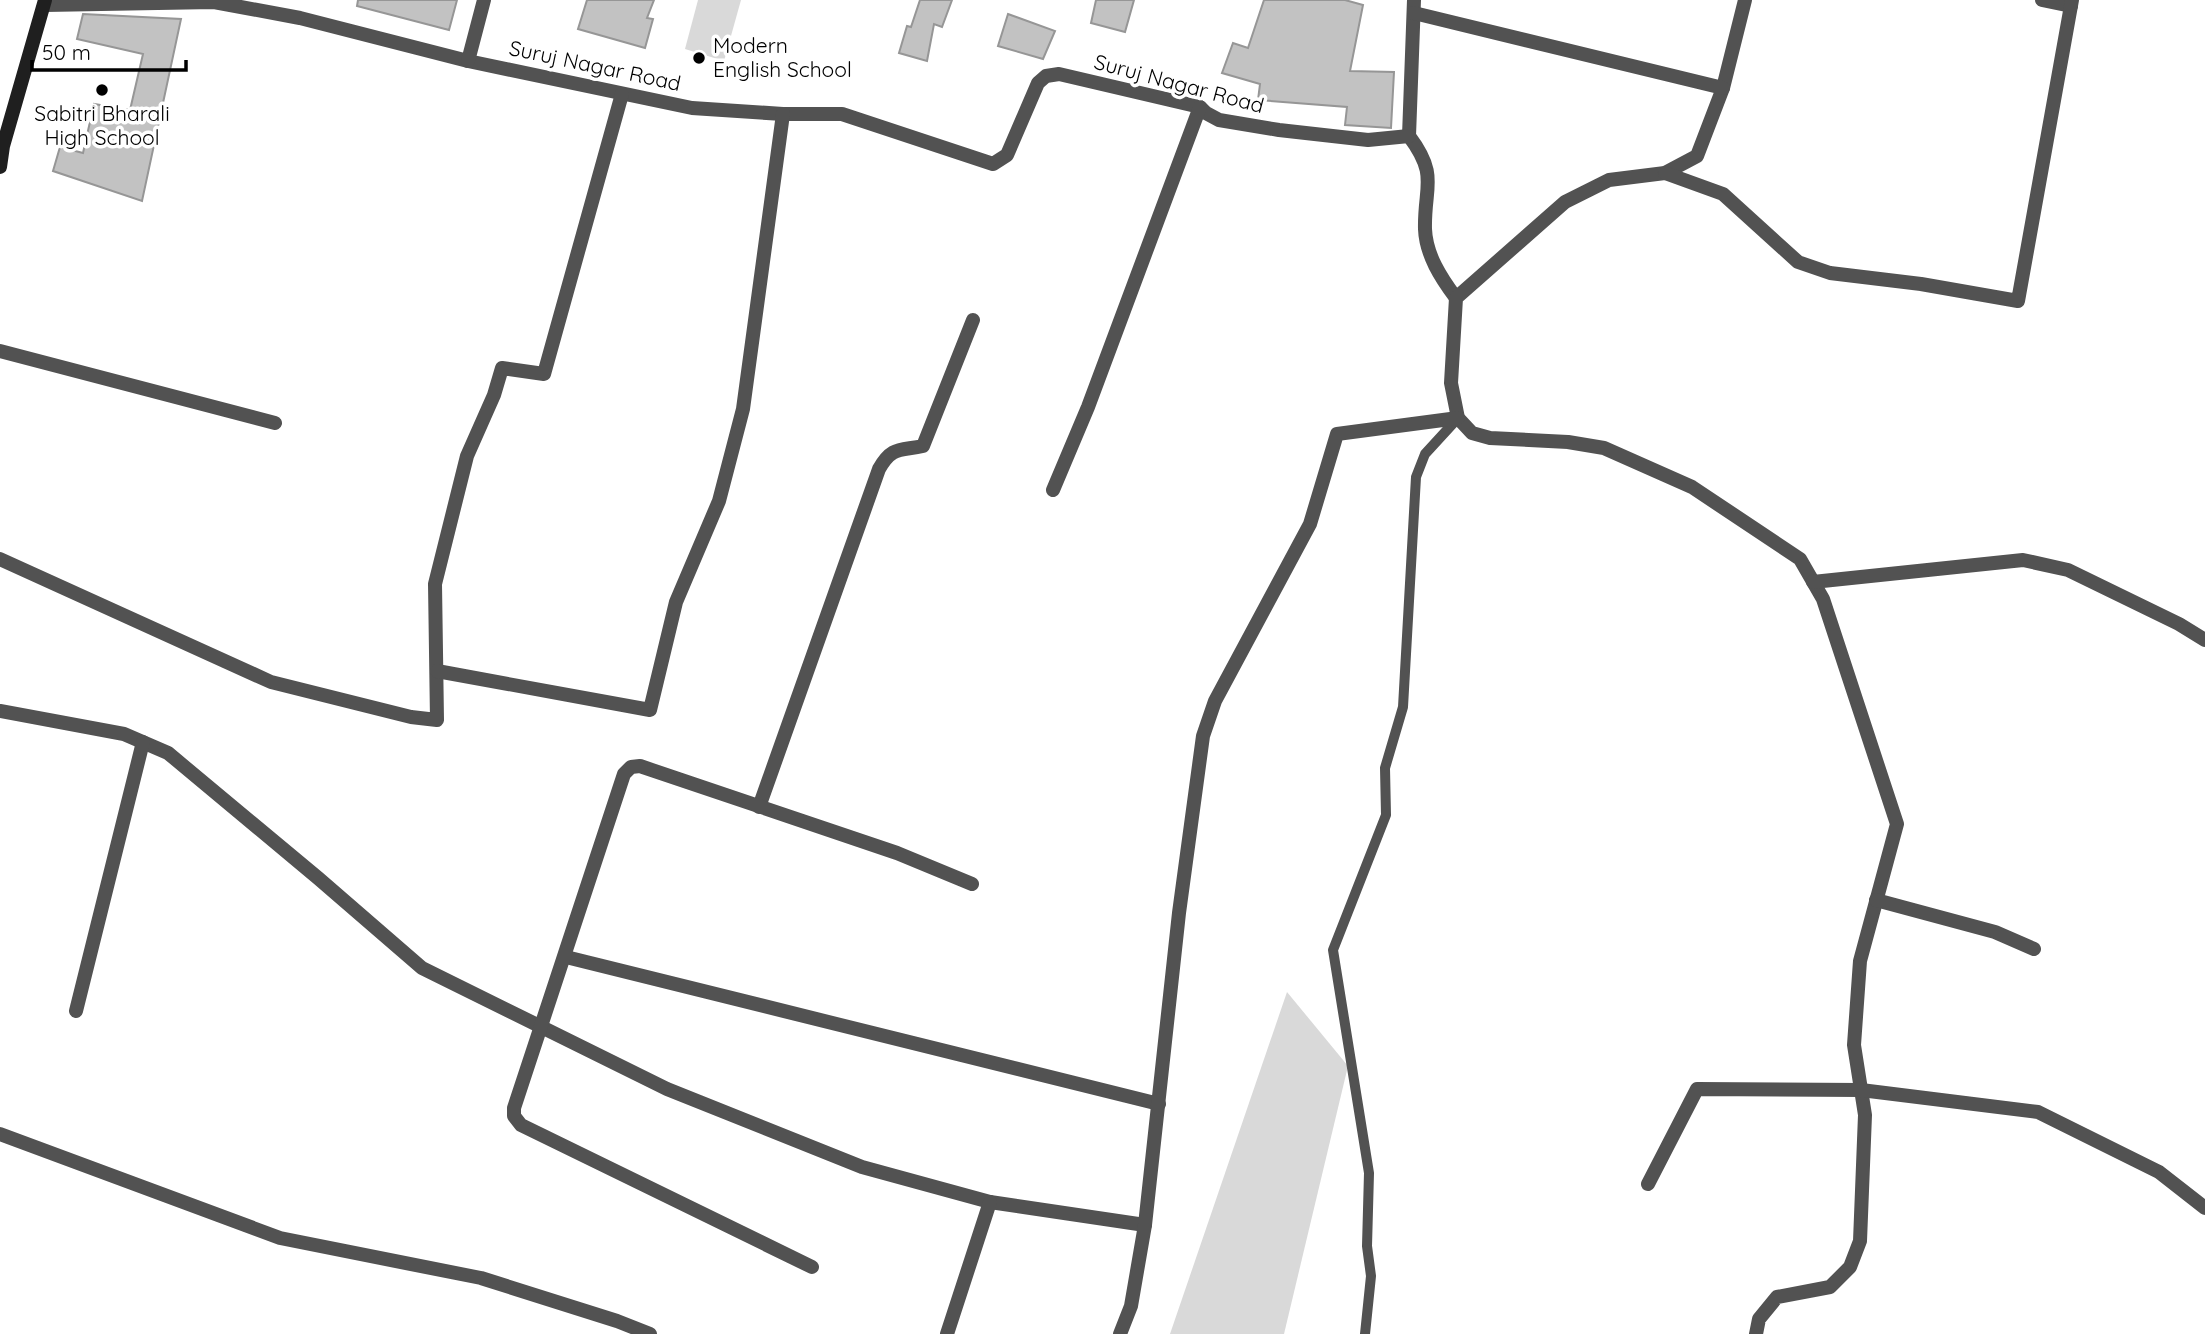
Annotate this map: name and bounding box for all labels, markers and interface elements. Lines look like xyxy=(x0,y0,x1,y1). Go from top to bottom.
scale bar xyxy=(32,28,186,72)
place label: Modern English School xyxy=(713,32,852,82)
street label: Suruj Nagar Road xyxy=(507,34,683,96)
text: 50 m xyxy=(42,39,91,65)
street label: Suruj Nagar Road xyxy=(1091,48,1267,118)
marker: Modern English School xyxy=(691,50,707,66)
marker: Sabitri Bharali High School xyxy=(94,82,110,98)
place label: Sabitri Bharali High School xyxy=(34,100,170,150)

